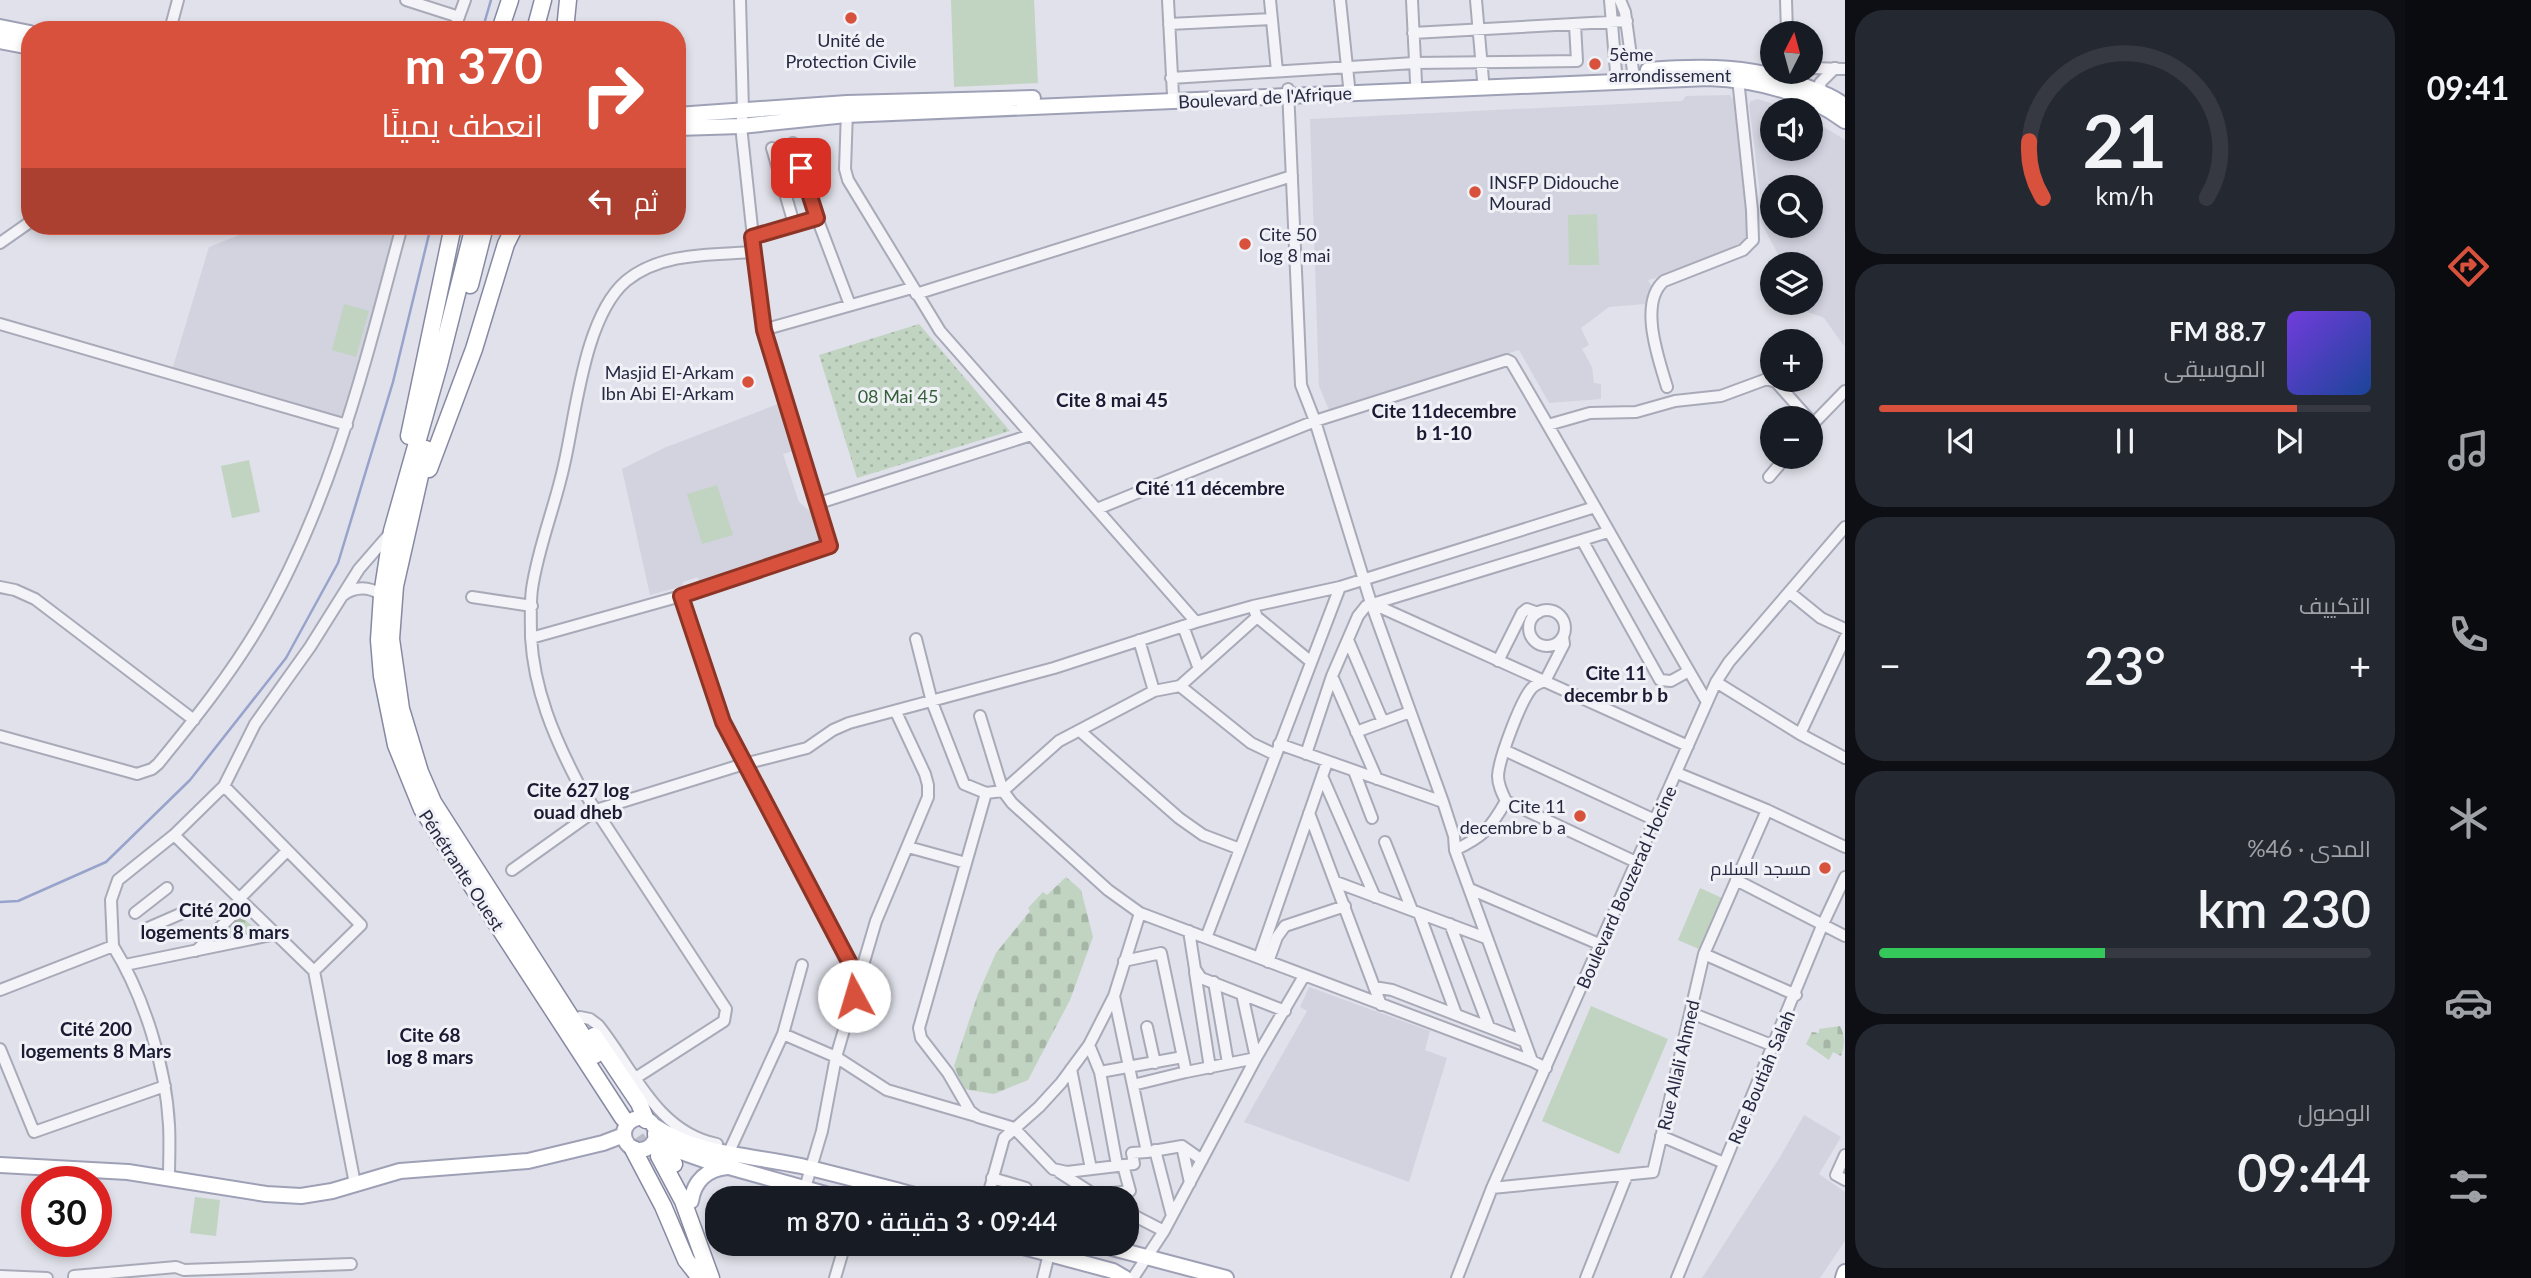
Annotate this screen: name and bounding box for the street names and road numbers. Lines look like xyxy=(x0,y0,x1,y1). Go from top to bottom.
street label: Boulevard de l'Afrique xyxy=(1178,81,1352,113)
street label: Boulevard Bouzerad Hocine xyxy=(1571,782,1681,992)
street label: Pénétrante Ouest xyxy=(415,805,510,935)
street label: Rue Allali Ahmed xyxy=(1652,998,1704,1132)
street label: Rue Boutiah Salah xyxy=(1723,1007,1799,1147)

